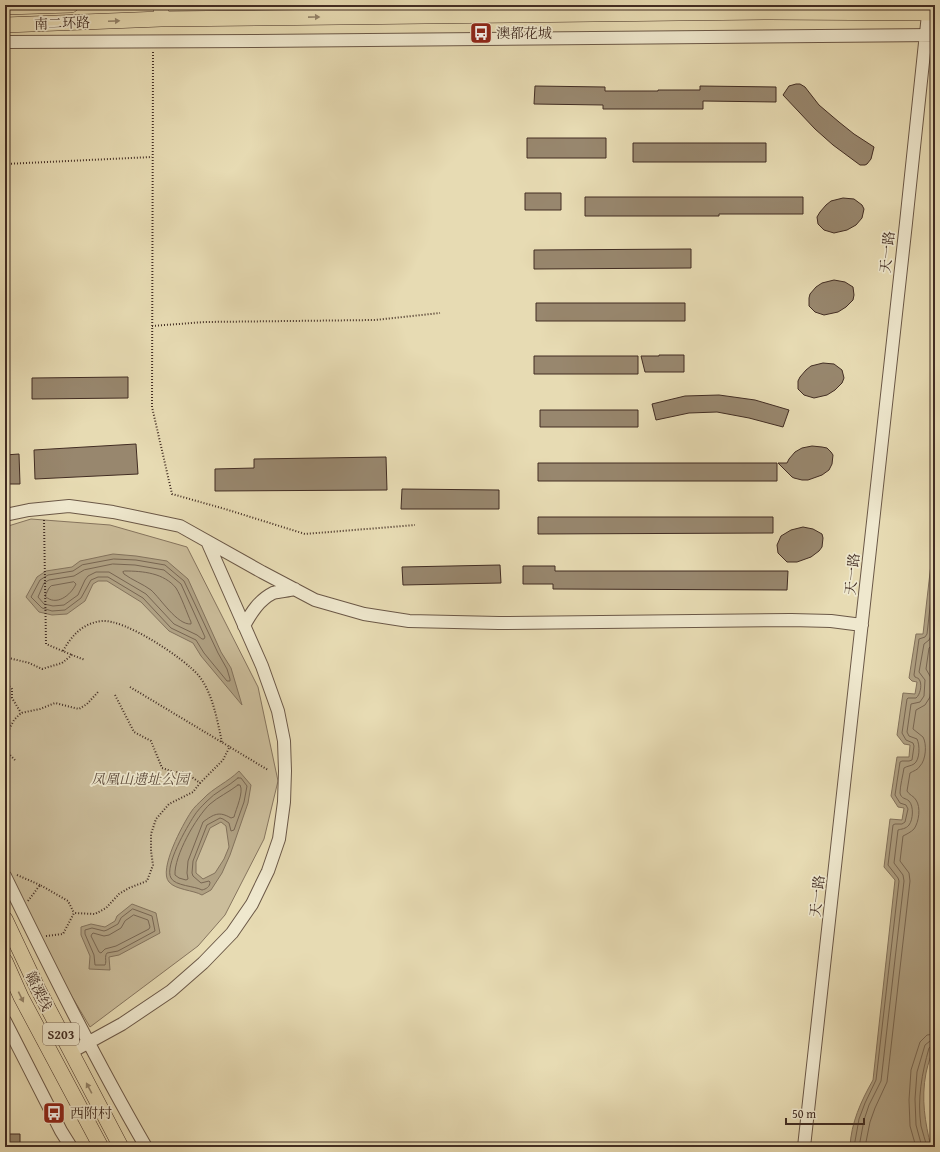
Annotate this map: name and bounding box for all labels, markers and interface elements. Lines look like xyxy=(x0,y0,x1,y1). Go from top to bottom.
street label: 南二环路 xyxy=(34,12,90,34)
one-way arrow xyxy=(308,14,321,20)
one-way arrow xyxy=(108,18,121,24)
bus stop icon: 澳都花城 xyxy=(468,20,494,46)
place label: 澳都花城 xyxy=(496,23,552,43)
street label: 天一路 xyxy=(875,230,899,274)
street label: 天一路 xyxy=(840,552,864,596)
park label: 凤凰山遗址公园 xyxy=(91,769,191,789)
street label: 天一路 xyxy=(805,874,829,918)
street label: 赣溧线 xyxy=(21,968,57,1014)
one-way arrow xyxy=(18,991,24,1002)
road number: S203 xyxy=(43,1023,79,1045)
one-way arrow xyxy=(86,1082,93,1093)
bus stop icon: 西附村 xyxy=(41,1100,67,1126)
scale bar xyxy=(786,1100,864,1126)
place label: 西附村 xyxy=(70,1103,112,1123)
text: 50 m xyxy=(792,1105,816,1122)

